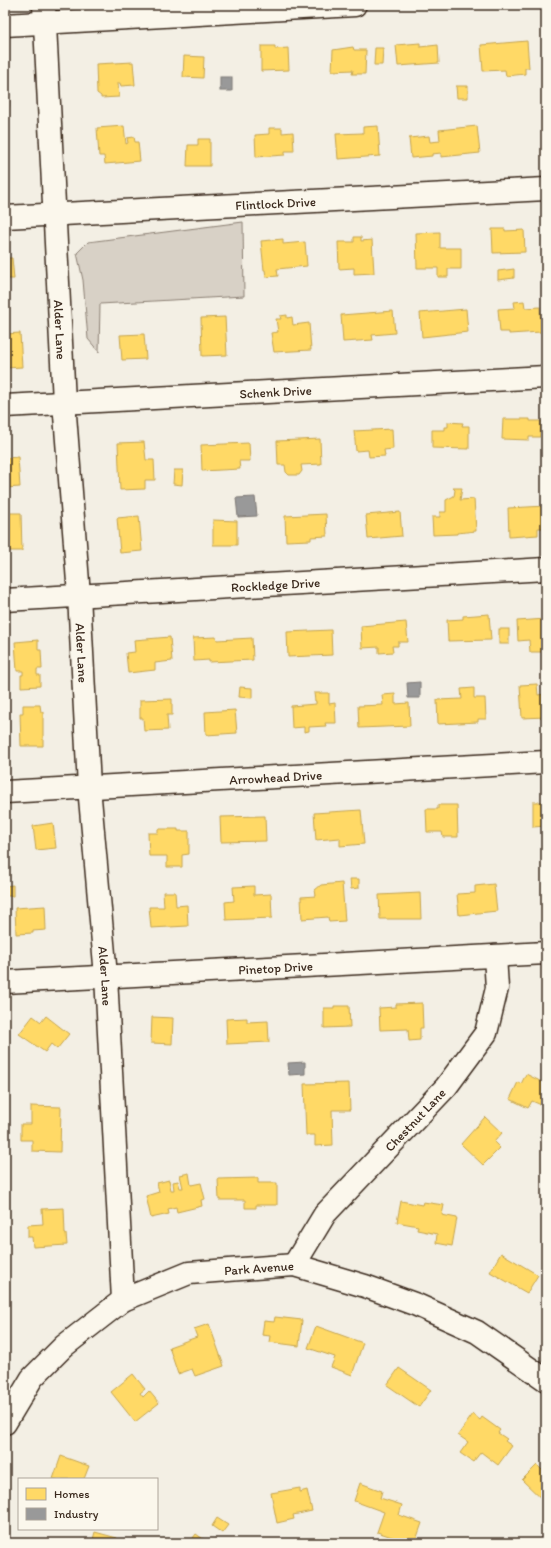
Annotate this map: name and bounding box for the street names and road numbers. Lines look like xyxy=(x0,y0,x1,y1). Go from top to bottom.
street label: Flintlock Drive xyxy=(235,194,316,213)
street label: Alder Lane xyxy=(51,299,69,360)
street label: Schenk Drive xyxy=(239,383,312,401)
street label: Rockledge Drive xyxy=(231,575,321,595)
street label: Alder Lane xyxy=(72,623,91,683)
street label: Arrowhead Drive xyxy=(229,767,323,788)
street label: Alder Lane xyxy=(95,945,115,1006)
street label: Pinetop Drive xyxy=(238,958,313,977)
street label: Chestnut Lane xyxy=(382,1085,449,1155)
street label: Park Avenue xyxy=(224,1258,294,1278)

